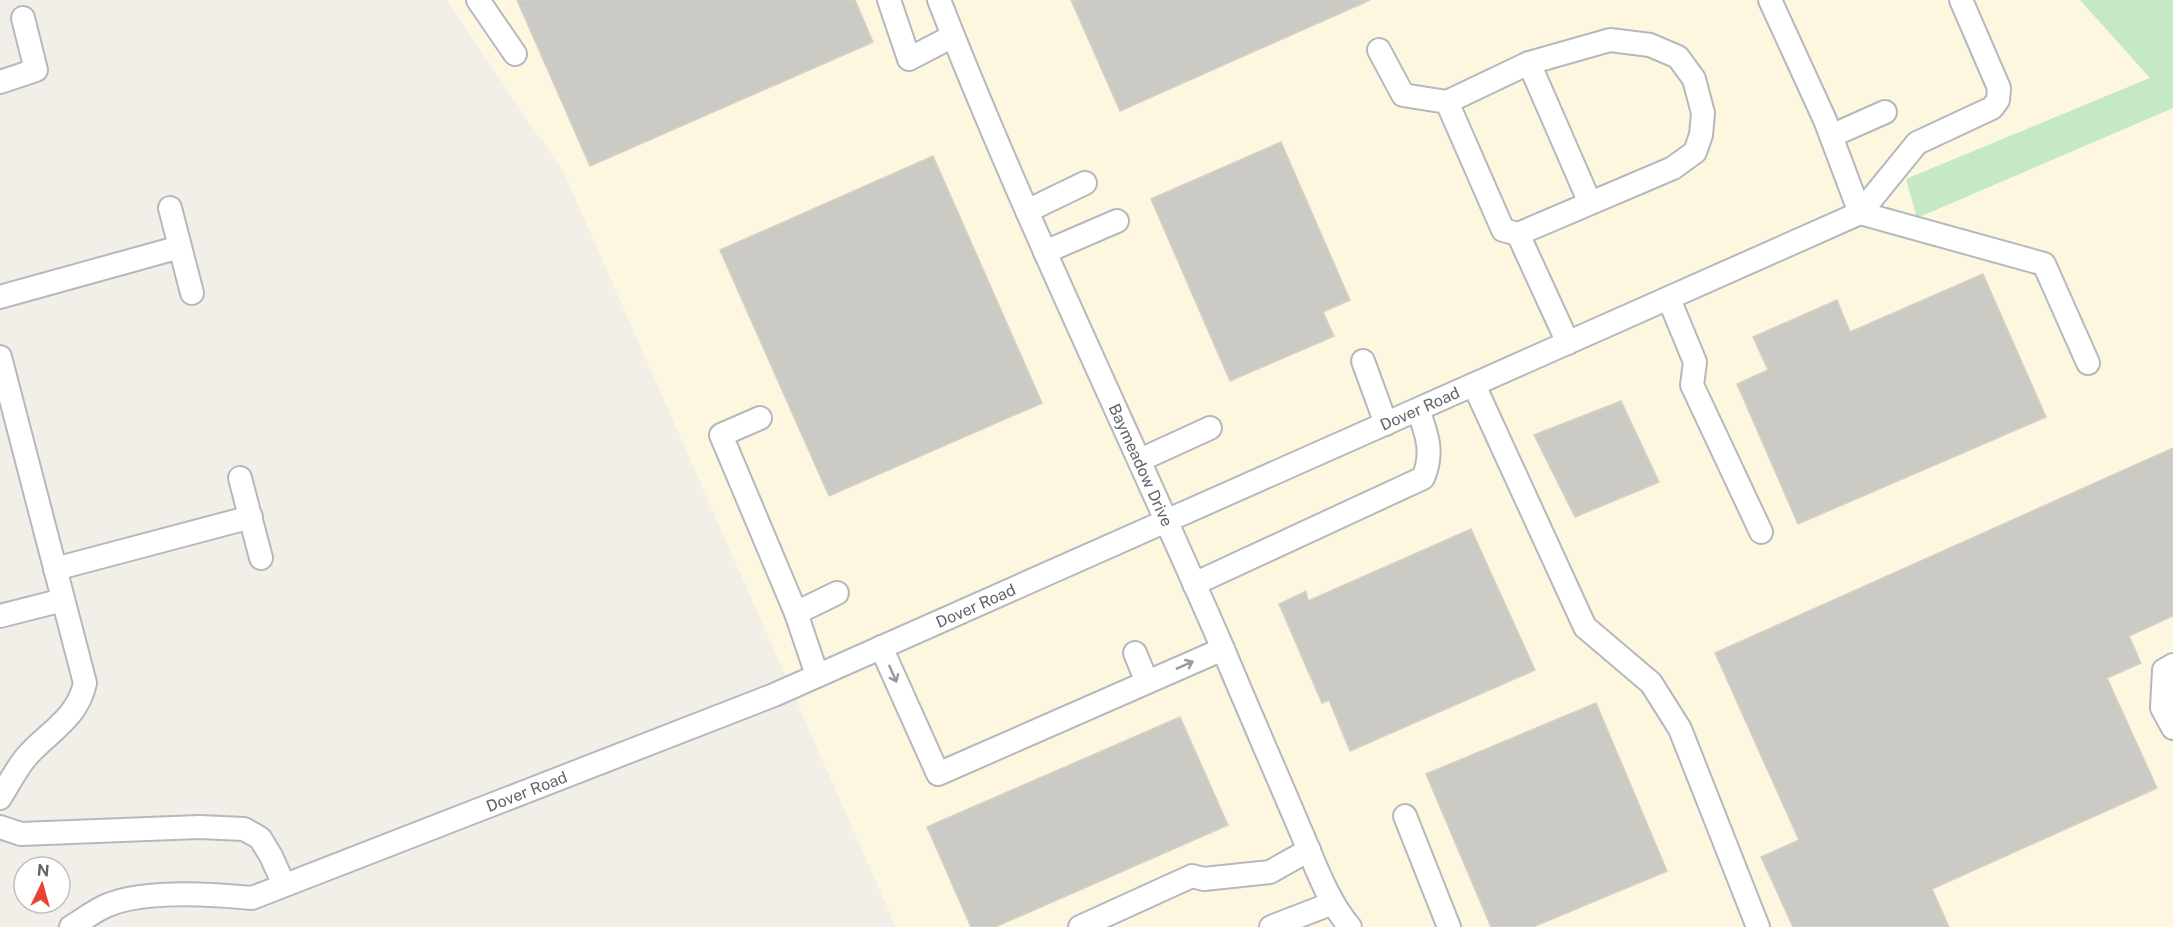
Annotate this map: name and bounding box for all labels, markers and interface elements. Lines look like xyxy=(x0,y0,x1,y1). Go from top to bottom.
street label: Dover Road xyxy=(1377,382,1463,434)
street label: Baymeadow Drive xyxy=(1105,401,1177,529)
street label: Dover Road xyxy=(933,580,1018,631)
one-way arrow xyxy=(1175,659,1193,670)
one-way arrow xyxy=(888,664,899,682)
street label: Dover Road xyxy=(483,767,570,815)
north arrow xyxy=(12,855,72,915)
text: N xyxy=(36,861,50,881)

